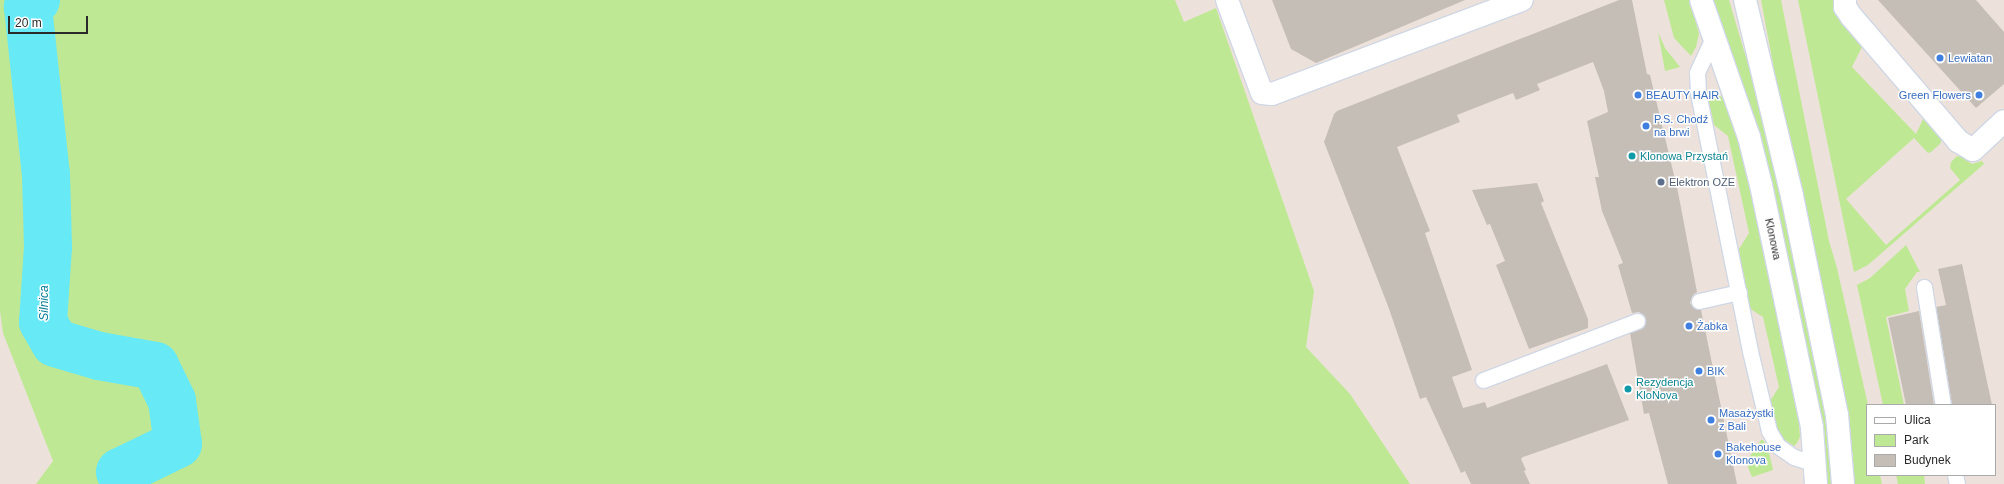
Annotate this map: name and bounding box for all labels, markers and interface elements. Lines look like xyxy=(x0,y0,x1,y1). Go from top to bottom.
scale bar xyxy=(10,8,90,34)
text: 20 m xyxy=(15,16,42,30)
place label: Lewiatan xyxy=(1948,51,1992,65)
marker: Lewiatan xyxy=(1935,53,1945,63)
place label: BEAUTY HAIR xyxy=(1646,88,1719,102)
place label: Green Flowers xyxy=(1899,88,1971,102)
marker: BEAUTY HAIR xyxy=(1633,90,1643,100)
marker: Green Flowers xyxy=(1974,90,1984,100)
place label: P.S. Chodź na brwi xyxy=(1654,113,1708,139)
marker: P.S. Chodź na brwi xyxy=(1641,121,1651,131)
place label: Klonowa Przystań xyxy=(1640,149,1728,163)
marker: Klonowa Przystań xyxy=(1627,151,1637,161)
place label: Elektron OZE xyxy=(1669,175,1735,189)
marker: Elektron OZE xyxy=(1656,177,1666,187)
street label: Klonowa xyxy=(1762,217,1784,261)
water label: Silnica xyxy=(38,285,52,321)
place label: Żabka xyxy=(1697,319,1728,333)
marker: Żabka xyxy=(1684,321,1694,331)
place label: BIK xyxy=(1707,364,1725,378)
marker: BIK xyxy=(1694,366,1704,376)
place label: Rezydencja KloNova xyxy=(1636,376,1693,402)
marker: Rezydencja KloNova xyxy=(1623,384,1633,394)
legend xyxy=(1866,404,1996,476)
place label: Masażystki z Bali xyxy=(1719,407,1773,433)
text: Ulica xyxy=(1904,413,1931,427)
marker: Masażystki z Bali xyxy=(1706,415,1716,425)
text: Park xyxy=(1904,433,1929,447)
place label: Bakehouse Klonova xyxy=(1726,441,1781,467)
marker: Bakehouse Klonova xyxy=(1713,449,1723,459)
text: Budynek xyxy=(1904,453,1951,467)

